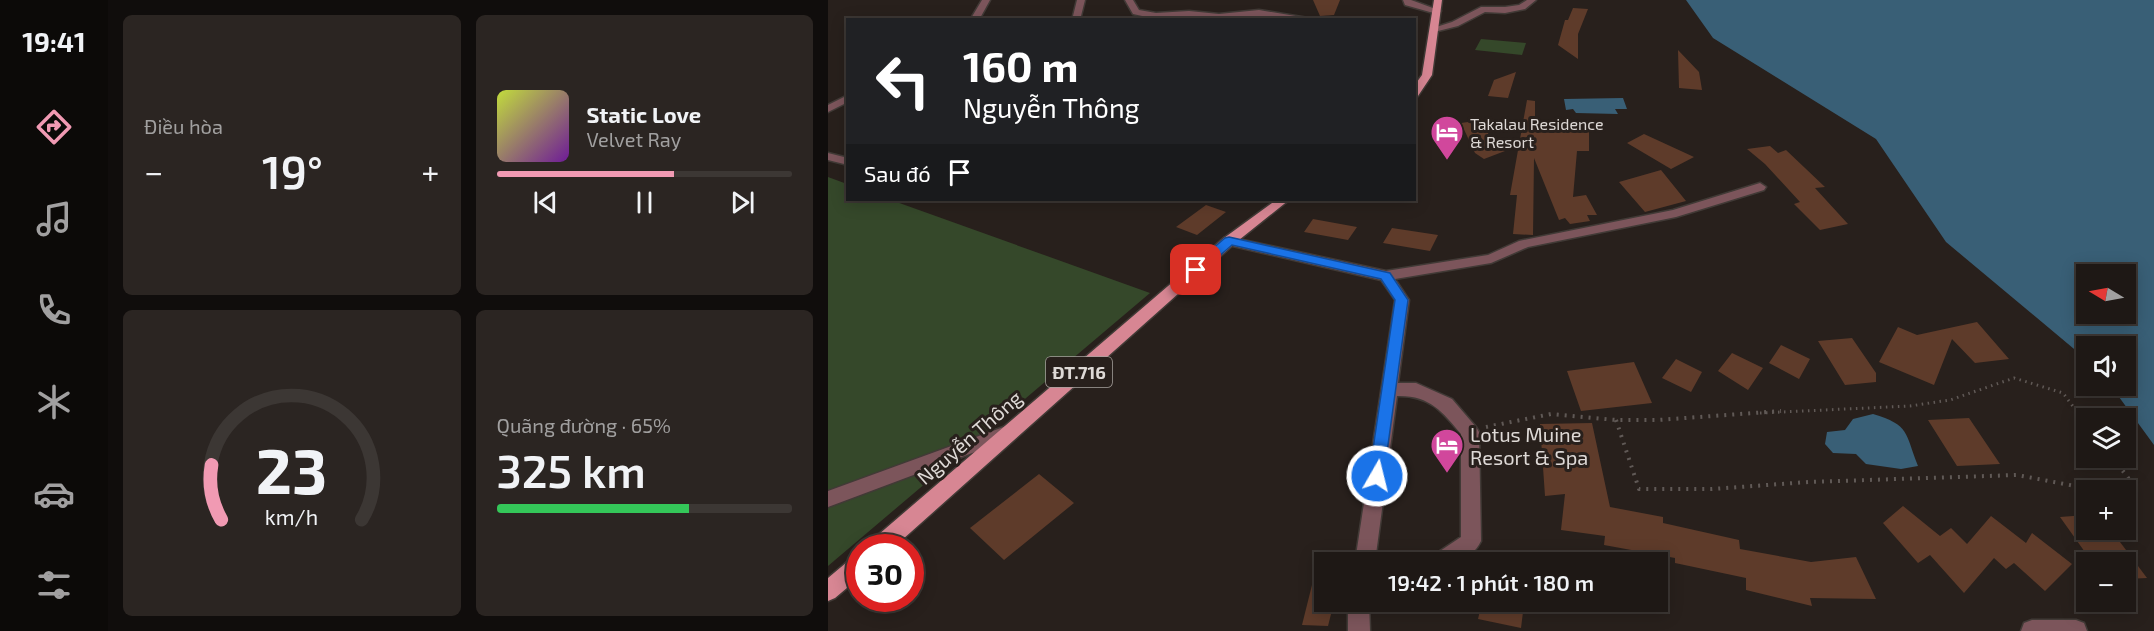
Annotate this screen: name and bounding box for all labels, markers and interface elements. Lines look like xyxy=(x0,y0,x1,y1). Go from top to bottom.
text: 19:41 xyxy=(22,25,86,57)
text: 160 m xyxy=(963,40,1079,90)
icon: left xyxy=(864,42,942,120)
text: Nguyễn Thông xyxy=(963,91,1140,123)
text: Static Love xyxy=(587,101,701,127)
icon: directions xyxy=(33,106,75,148)
text: Điều hòa xyxy=(144,114,223,138)
hotel icon: Takalau Residence & Resort xyxy=(1429,114,1465,161)
place label: Takalau Residence & Resort xyxy=(1470,114,1604,151)
text: Velvet Ray xyxy=(587,127,681,151)
text: 19° xyxy=(262,144,323,198)
text: − xyxy=(144,151,163,191)
text: + xyxy=(421,151,440,191)
icon: arrive xyxy=(943,156,976,189)
text: Sau đó xyxy=(864,160,931,186)
icon: previous xyxy=(529,186,562,219)
icon: pause xyxy=(628,186,661,219)
icon: next xyxy=(726,186,759,219)
icon: music xyxy=(33,198,75,240)
pin xyxy=(1170,244,1221,295)
icon: arrive xyxy=(1179,253,1212,286)
north arrow xyxy=(2076,264,2136,324)
map controls xyxy=(2076,264,2136,612)
icon: phone xyxy=(33,289,75,331)
button: sound xyxy=(2076,336,2136,396)
road number: ĐT.716 xyxy=(1046,357,1112,387)
icon: climate xyxy=(33,381,75,423)
street label: Nguyễn Thông xyxy=(912,385,1026,489)
button: layers xyxy=(2076,408,2136,468)
text: Quãng đường · 65% xyxy=(497,413,671,437)
place label: Lotus Muine Resort & Spa xyxy=(1470,422,1588,469)
hotel icon: Lotus Muine Resort & Spa xyxy=(1429,427,1465,474)
text: 23 xyxy=(256,432,328,507)
text: 325 km xyxy=(497,443,646,497)
position arrow xyxy=(1345,444,1409,508)
icon: car xyxy=(33,473,75,515)
button: + xyxy=(2076,480,2136,540)
text: km/h xyxy=(265,504,318,529)
speed limit sign: 30 xyxy=(846,534,924,612)
button: − xyxy=(2076,552,2136,612)
icon: filters xyxy=(33,564,75,606)
text: 19:42 · 1 phút · 180 m xyxy=(1388,569,1594,595)

